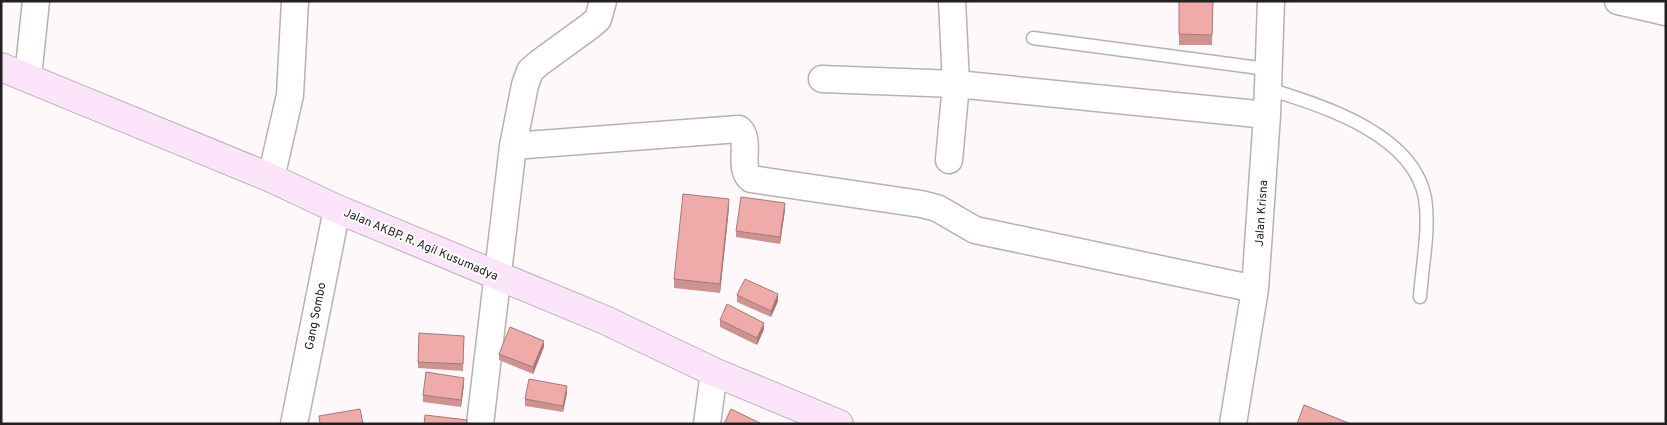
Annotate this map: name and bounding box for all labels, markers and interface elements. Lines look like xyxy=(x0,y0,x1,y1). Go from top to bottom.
street label: Jalan Krisna xyxy=(1252,179,1272,247)
street label: Jalan AKBP. R. Agil Kusumadya xyxy=(341,205,500,285)
street label: Gang Sombo xyxy=(302,281,330,351)

